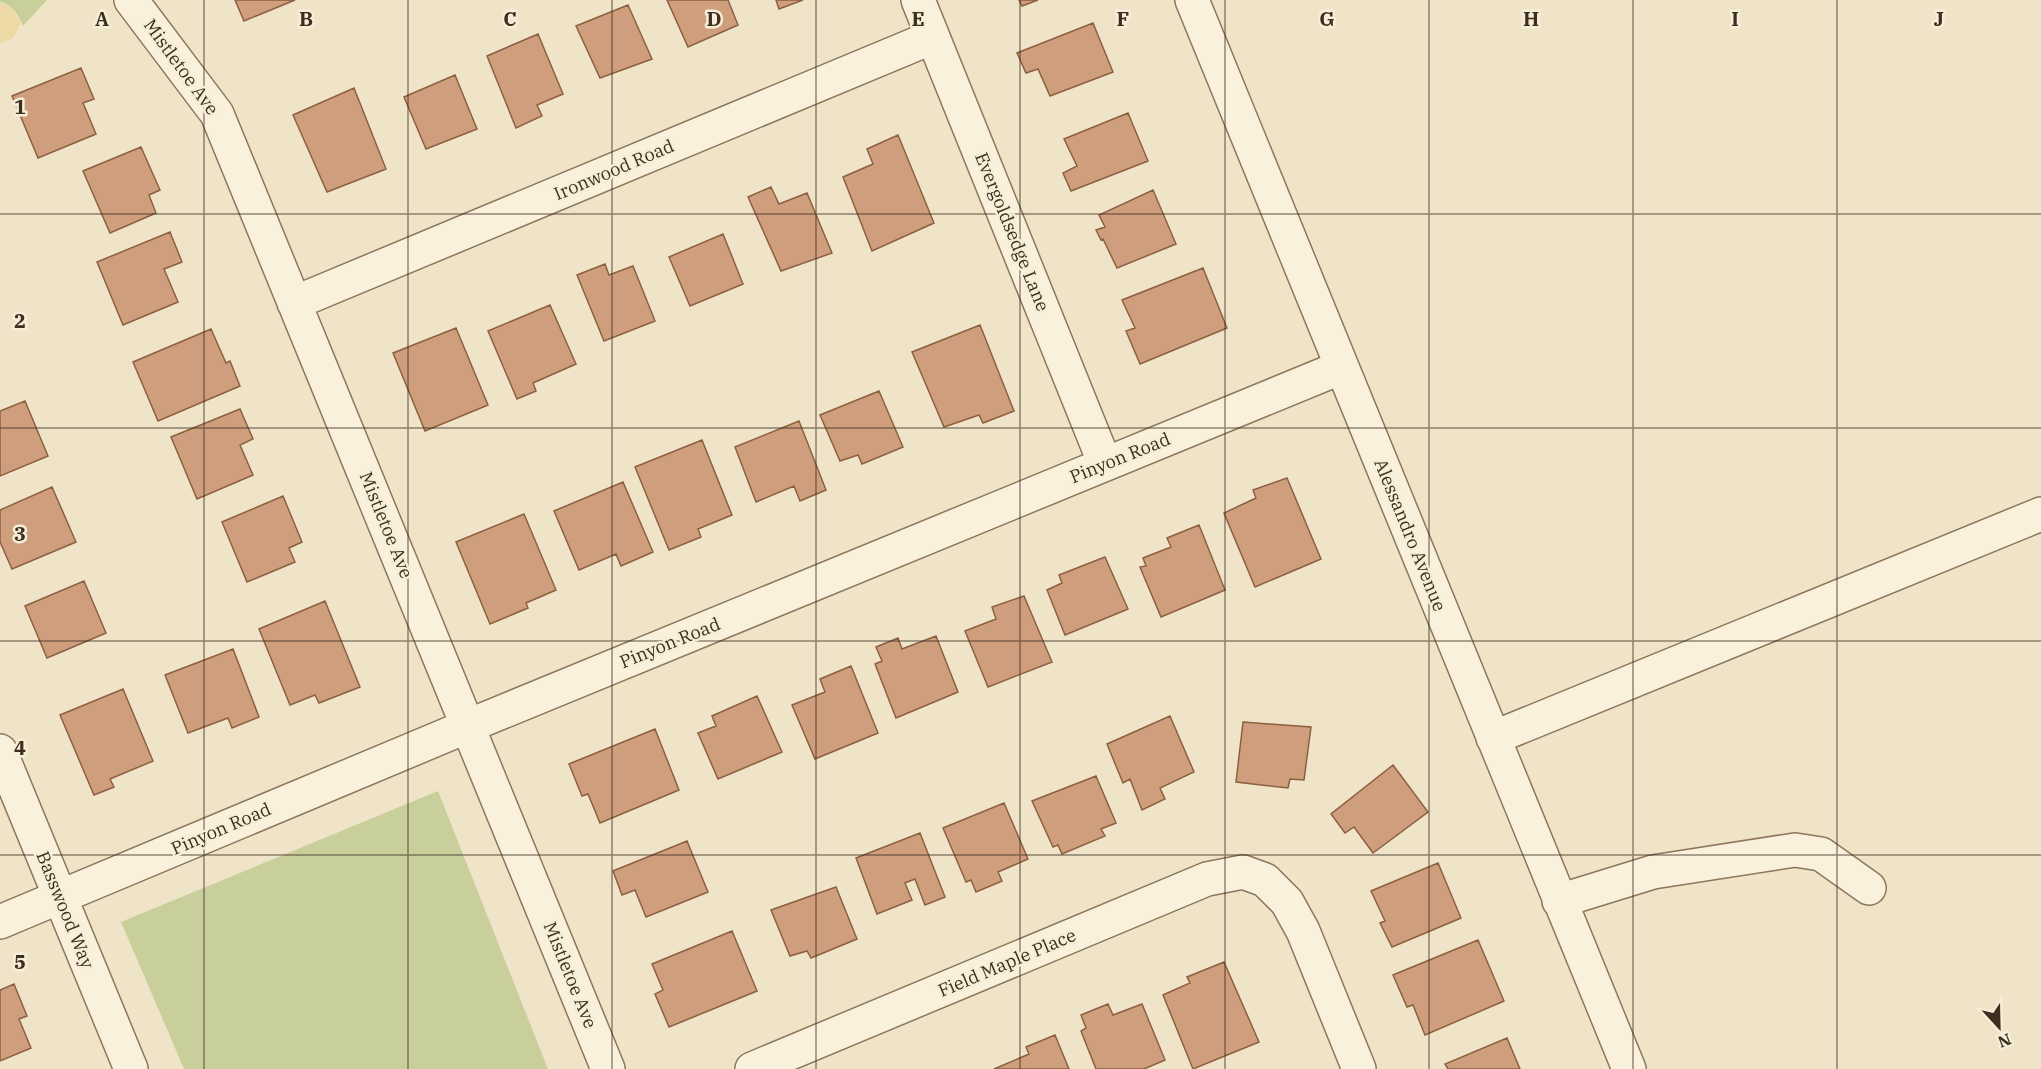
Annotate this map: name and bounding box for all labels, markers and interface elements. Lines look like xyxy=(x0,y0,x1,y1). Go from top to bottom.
text: A xyxy=(95,5,109,32)
text: B xyxy=(299,5,313,32)
text: C xyxy=(503,5,517,32)
text: D xyxy=(706,5,722,32)
text: E xyxy=(911,5,925,32)
text: F xyxy=(1117,5,1129,32)
text: G xyxy=(1319,5,1335,32)
text: H xyxy=(1523,5,1539,32)
text: I xyxy=(1731,5,1739,32)
text: J xyxy=(1934,5,1944,32)
street label: Mistletoe Ave xyxy=(139,14,224,119)
text: 1 xyxy=(14,93,26,120)
street label: Ironwood Road xyxy=(550,134,677,205)
street label: Evergoldsedge Lane xyxy=(970,149,1055,315)
text: 2 xyxy=(14,307,26,334)
street label: Pinyon Road xyxy=(1066,427,1173,488)
street label: Alessandro Avenue xyxy=(1369,455,1452,614)
street label: Mistletoe Ave xyxy=(355,468,418,581)
text: 3 xyxy=(14,520,26,547)
street label: Pinyon Road xyxy=(616,612,723,673)
text: 4 xyxy=(14,734,26,761)
street label: Pinyon Road xyxy=(167,797,274,860)
street label: Basswood Way xyxy=(31,848,100,972)
street label: Mistletoe Ave xyxy=(539,918,602,1031)
street label: Field Maple Place xyxy=(934,923,1079,1002)
text: 5 xyxy=(14,948,26,975)
north arrow xyxy=(1969,997,2029,1057)
text: N xyxy=(1995,1029,2014,1053)

